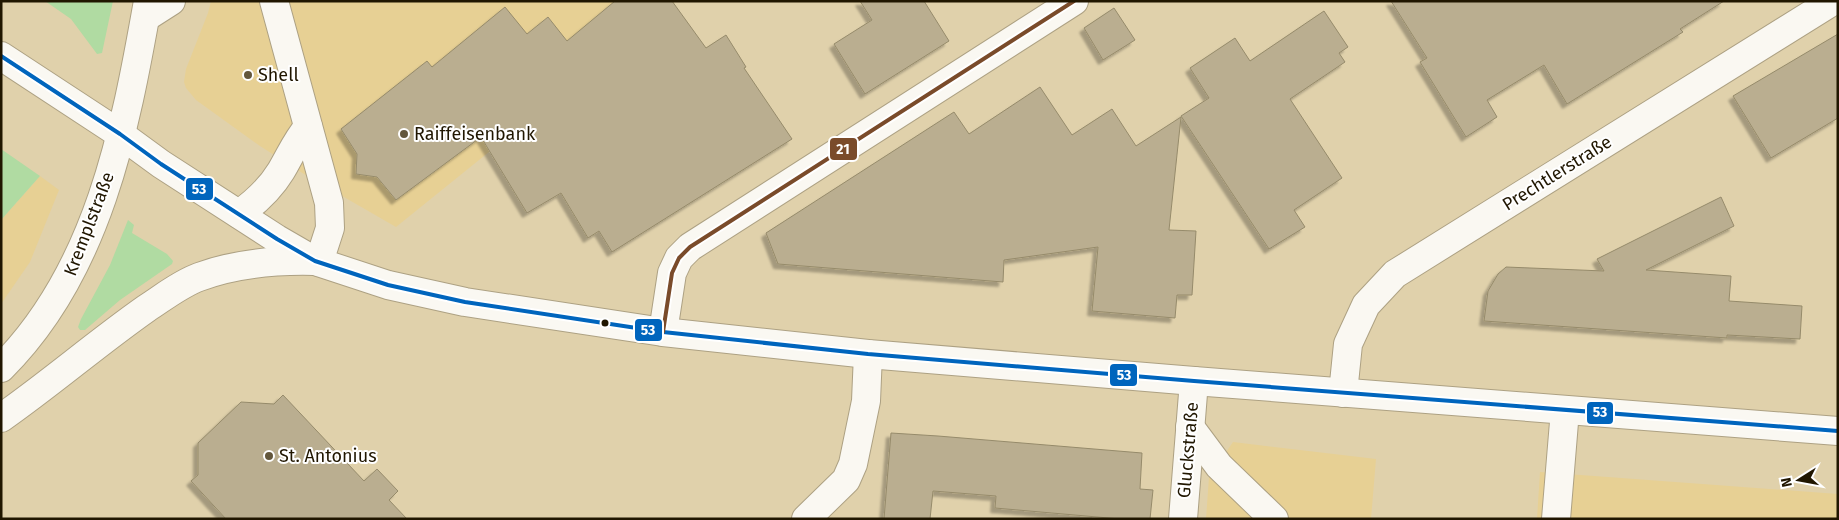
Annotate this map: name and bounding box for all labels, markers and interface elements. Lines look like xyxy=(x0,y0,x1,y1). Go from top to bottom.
place label: Shell xyxy=(258,64,299,86)
marker: Shell xyxy=(242,69,254,81)
place label: Raiffeisenbank xyxy=(414,123,536,145)
marker: Raiffeisenbank xyxy=(398,128,410,140)
street label: Prechtlerstraße xyxy=(1498,131,1616,215)
line badge: 21 xyxy=(829,137,858,161)
text: 21 xyxy=(836,141,850,158)
street label: Kremplstraße xyxy=(59,169,119,279)
line badge: 53 xyxy=(185,177,214,201)
text: 53 xyxy=(192,181,206,198)
unlabelled marker xyxy=(600,318,610,328)
line badge: 53 xyxy=(634,318,663,342)
text: 53 xyxy=(641,322,655,339)
line badge: 53 xyxy=(1109,363,1138,387)
text: 53 xyxy=(1117,367,1131,384)
street label: Gluckstraße xyxy=(1173,401,1203,499)
line badge: 53 xyxy=(1586,401,1614,425)
text: 53 xyxy=(1593,404,1607,421)
place label: St. Antonius xyxy=(279,445,377,467)
marker: St. Antonius xyxy=(263,450,275,462)
north arrow xyxy=(1774,455,1824,505)
text: N xyxy=(1777,476,1796,489)

